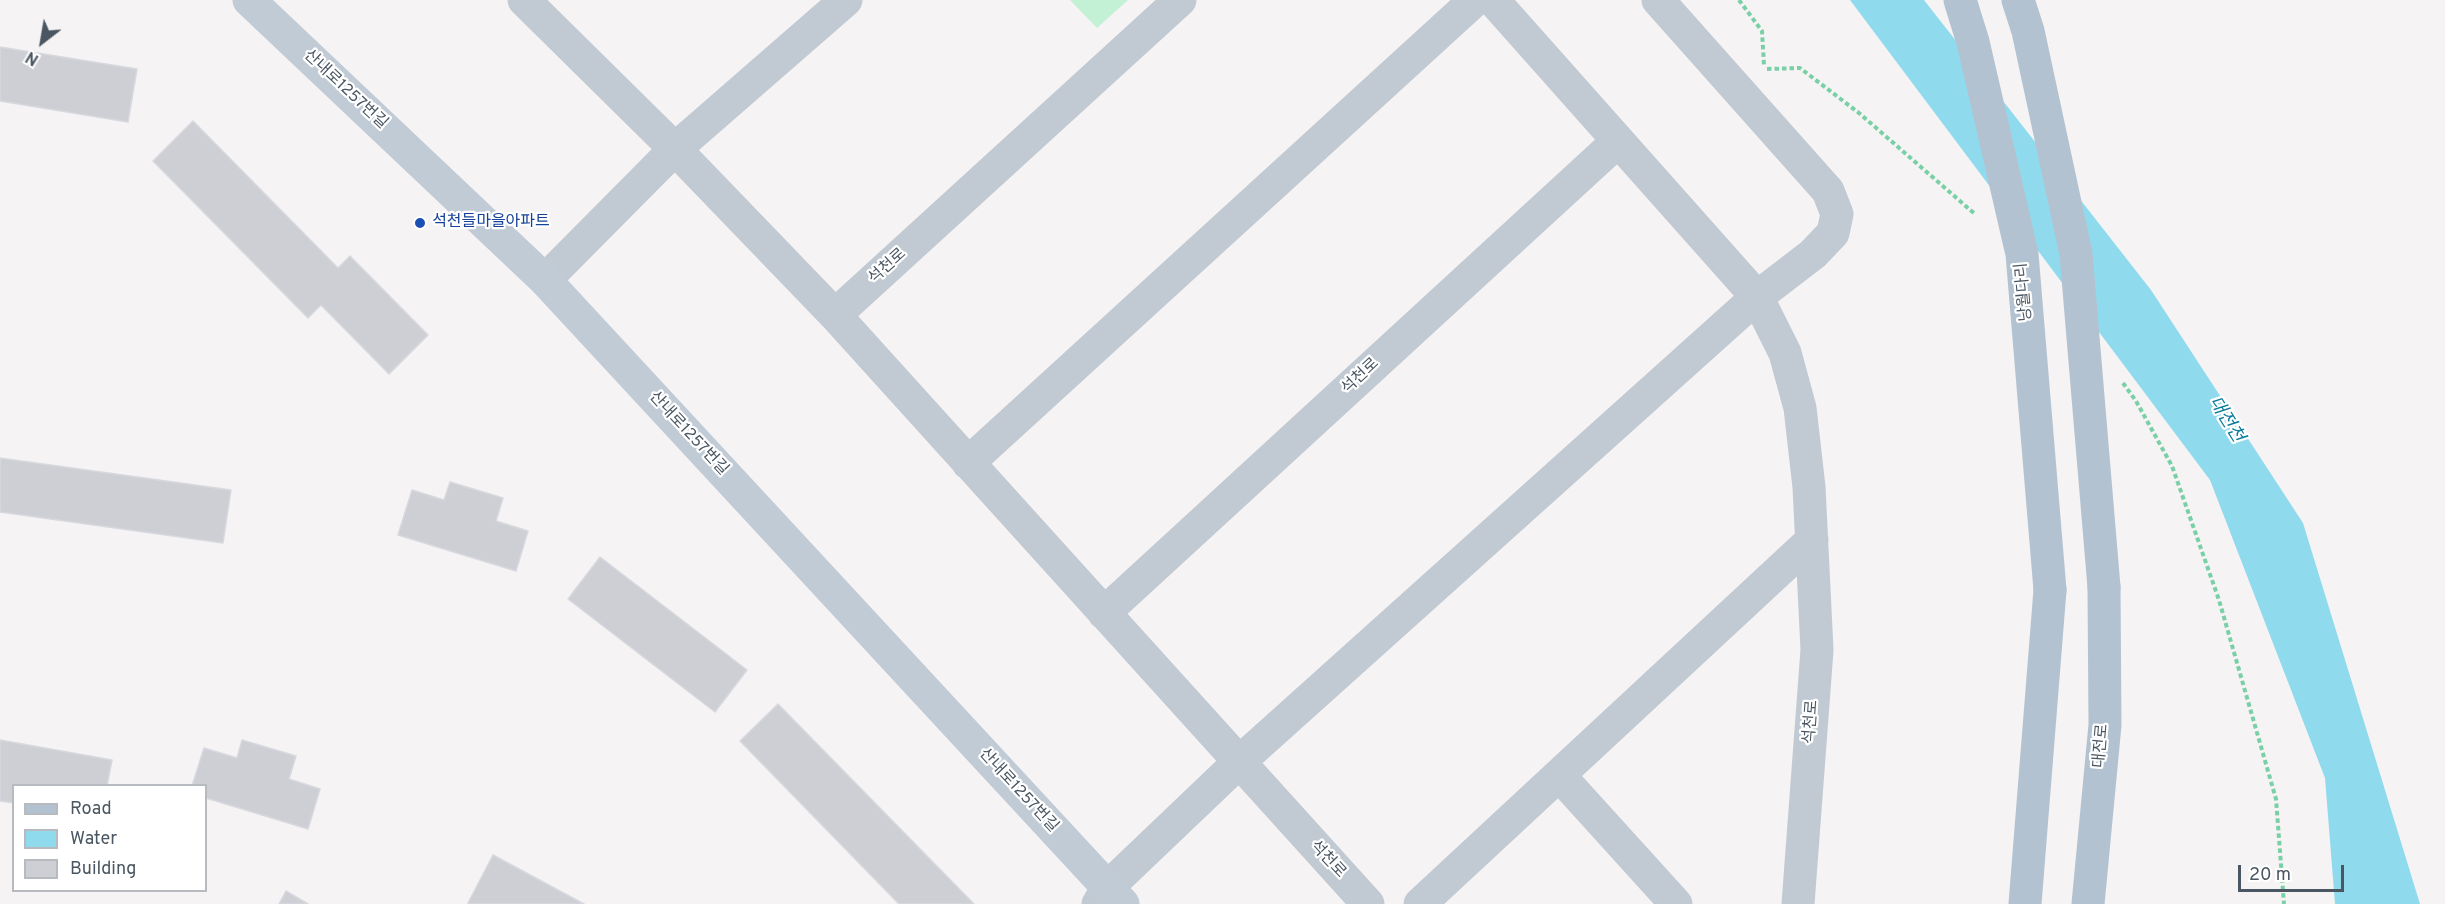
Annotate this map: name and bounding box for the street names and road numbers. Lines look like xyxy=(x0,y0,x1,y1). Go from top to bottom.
street label: 산내로1257번길 xyxy=(299,46,391,134)
street label: 석천로 xyxy=(865,245,911,289)
street label: 낭월다리 xyxy=(2013,262,2037,322)
street label: 석천로 xyxy=(1338,355,1384,399)
street label: 산내로1257번길 xyxy=(644,388,732,480)
street label: 석천로 xyxy=(1801,699,1823,745)
street label: 대전로 xyxy=(2091,723,2113,769)
street label: 산내로1257번길 xyxy=(974,745,1062,837)
street label: 석천로 xyxy=(1305,837,1349,883)

